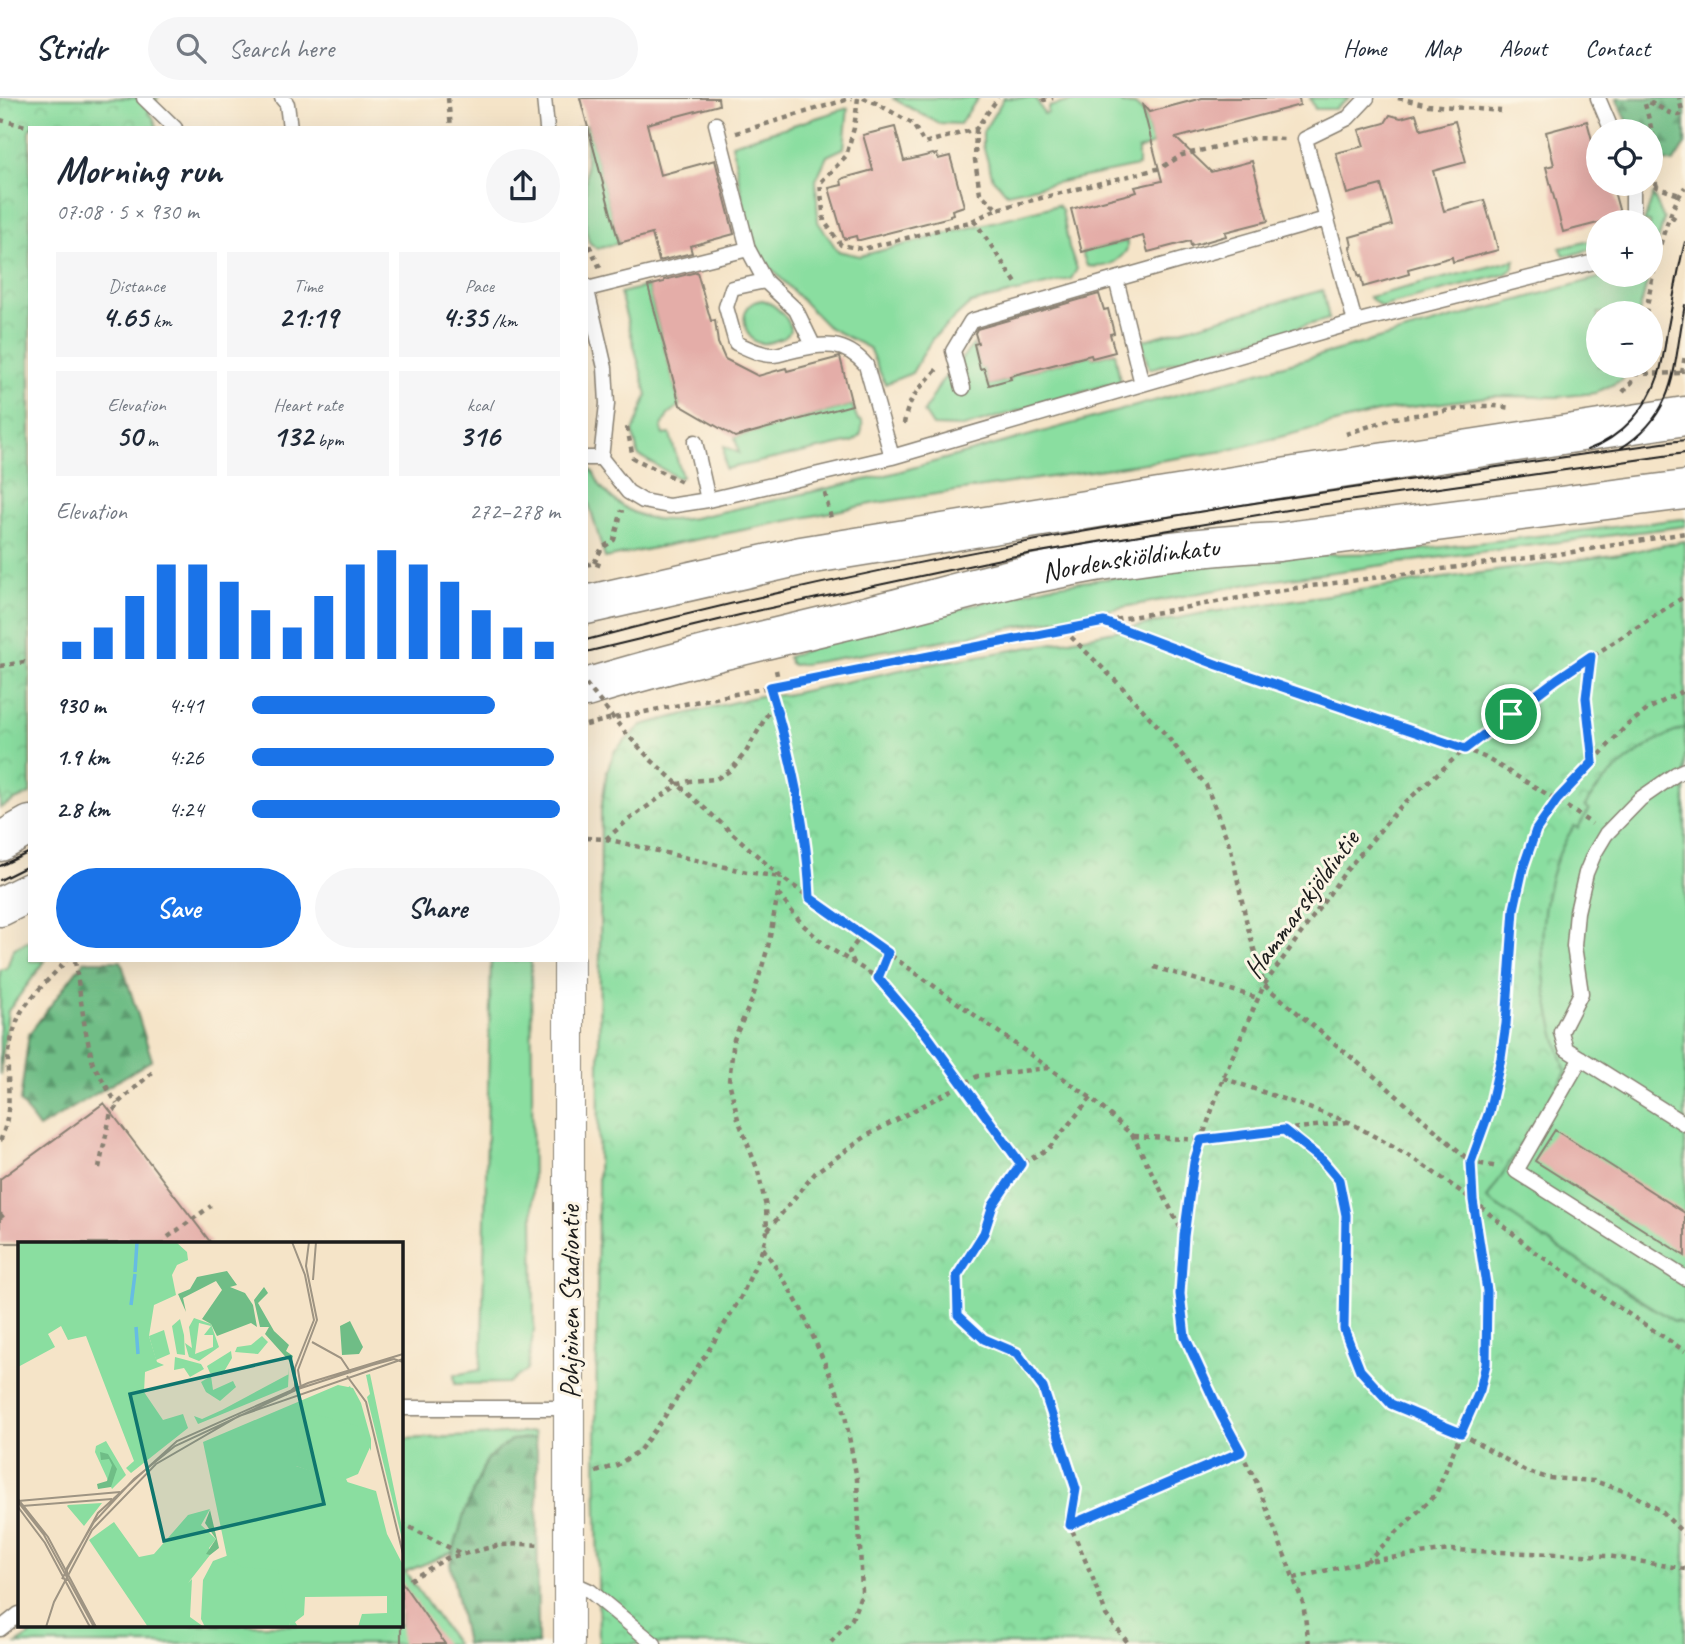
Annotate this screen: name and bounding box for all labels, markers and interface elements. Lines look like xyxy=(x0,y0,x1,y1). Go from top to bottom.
search box xyxy=(148,17,638,80)
text: Stridr xyxy=(35,27,106,69)
icon: search xyxy=(172,29,210,67)
text: Search here xyxy=(228,32,334,65)
text: Home xyxy=(1343,33,1386,63)
text: Map xyxy=(1424,33,1461,63)
text: About xyxy=(1499,33,1547,63)
text: Contact xyxy=(1585,33,1650,63)
map controls xyxy=(1586,119,1663,378)
button: locate xyxy=(1586,119,1663,196)
text: Morning run xyxy=(56,147,222,194)
button: share xyxy=(486,149,560,223)
text: 07:08 · 5 × 930 m xyxy=(56,197,199,226)
button: + xyxy=(1586,210,1663,287)
text: Distance xyxy=(108,274,165,298)
text: Time xyxy=(293,274,323,298)
text: Pace xyxy=(465,274,494,298)
text: 4.65 xyxy=(102,298,148,336)
text: 21:19 xyxy=(278,298,338,336)
text: 4:35 xyxy=(442,298,488,336)
button: − xyxy=(1586,301,1663,378)
text: km xyxy=(148,309,172,333)
text: /km xyxy=(488,309,517,333)
text: Elevation xyxy=(107,393,166,417)
text: Heart rate xyxy=(273,393,343,417)
text: kcal xyxy=(467,393,492,417)
text: 50 xyxy=(116,417,142,455)
text: 132 xyxy=(272,417,313,455)
text: 316 xyxy=(459,417,500,455)
text: m xyxy=(142,428,158,452)
text: bpm xyxy=(313,428,344,452)
text: Elevation xyxy=(56,497,127,526)
text: 272–278 m xyxy=(469,497,560,526)
street label: Nordenskiöldinkatu xyxy=(1038,528,1222,589)
pin xyxy=(1481,684,1541,744)
text: 930 m xyxy=(56,691,105,720)
text: 4:41 xyxy=(168,691,204,720)
icon: arrive xyxy=(1492,695,1530,733)
text: 1.9 km xyxy=(56,743,109,772)
text: 4:26 xyxy=(168,743,204,772)
text: 2.8 km xyxy=(56,795,110,824)
text: 4:24 xyxy=(168,795,204,824)
street label: Hammarskjöldintie xyxy=(1236,822,1368,985)
button: Save xyxy=(56,868,301,948)
button: Share xyxy=(315,868,560,948)
street label: Pohjoinen Stadiontie xyxy=(552,1203,587,1399)
inset map xyxy=(18,1242,402,1626)

